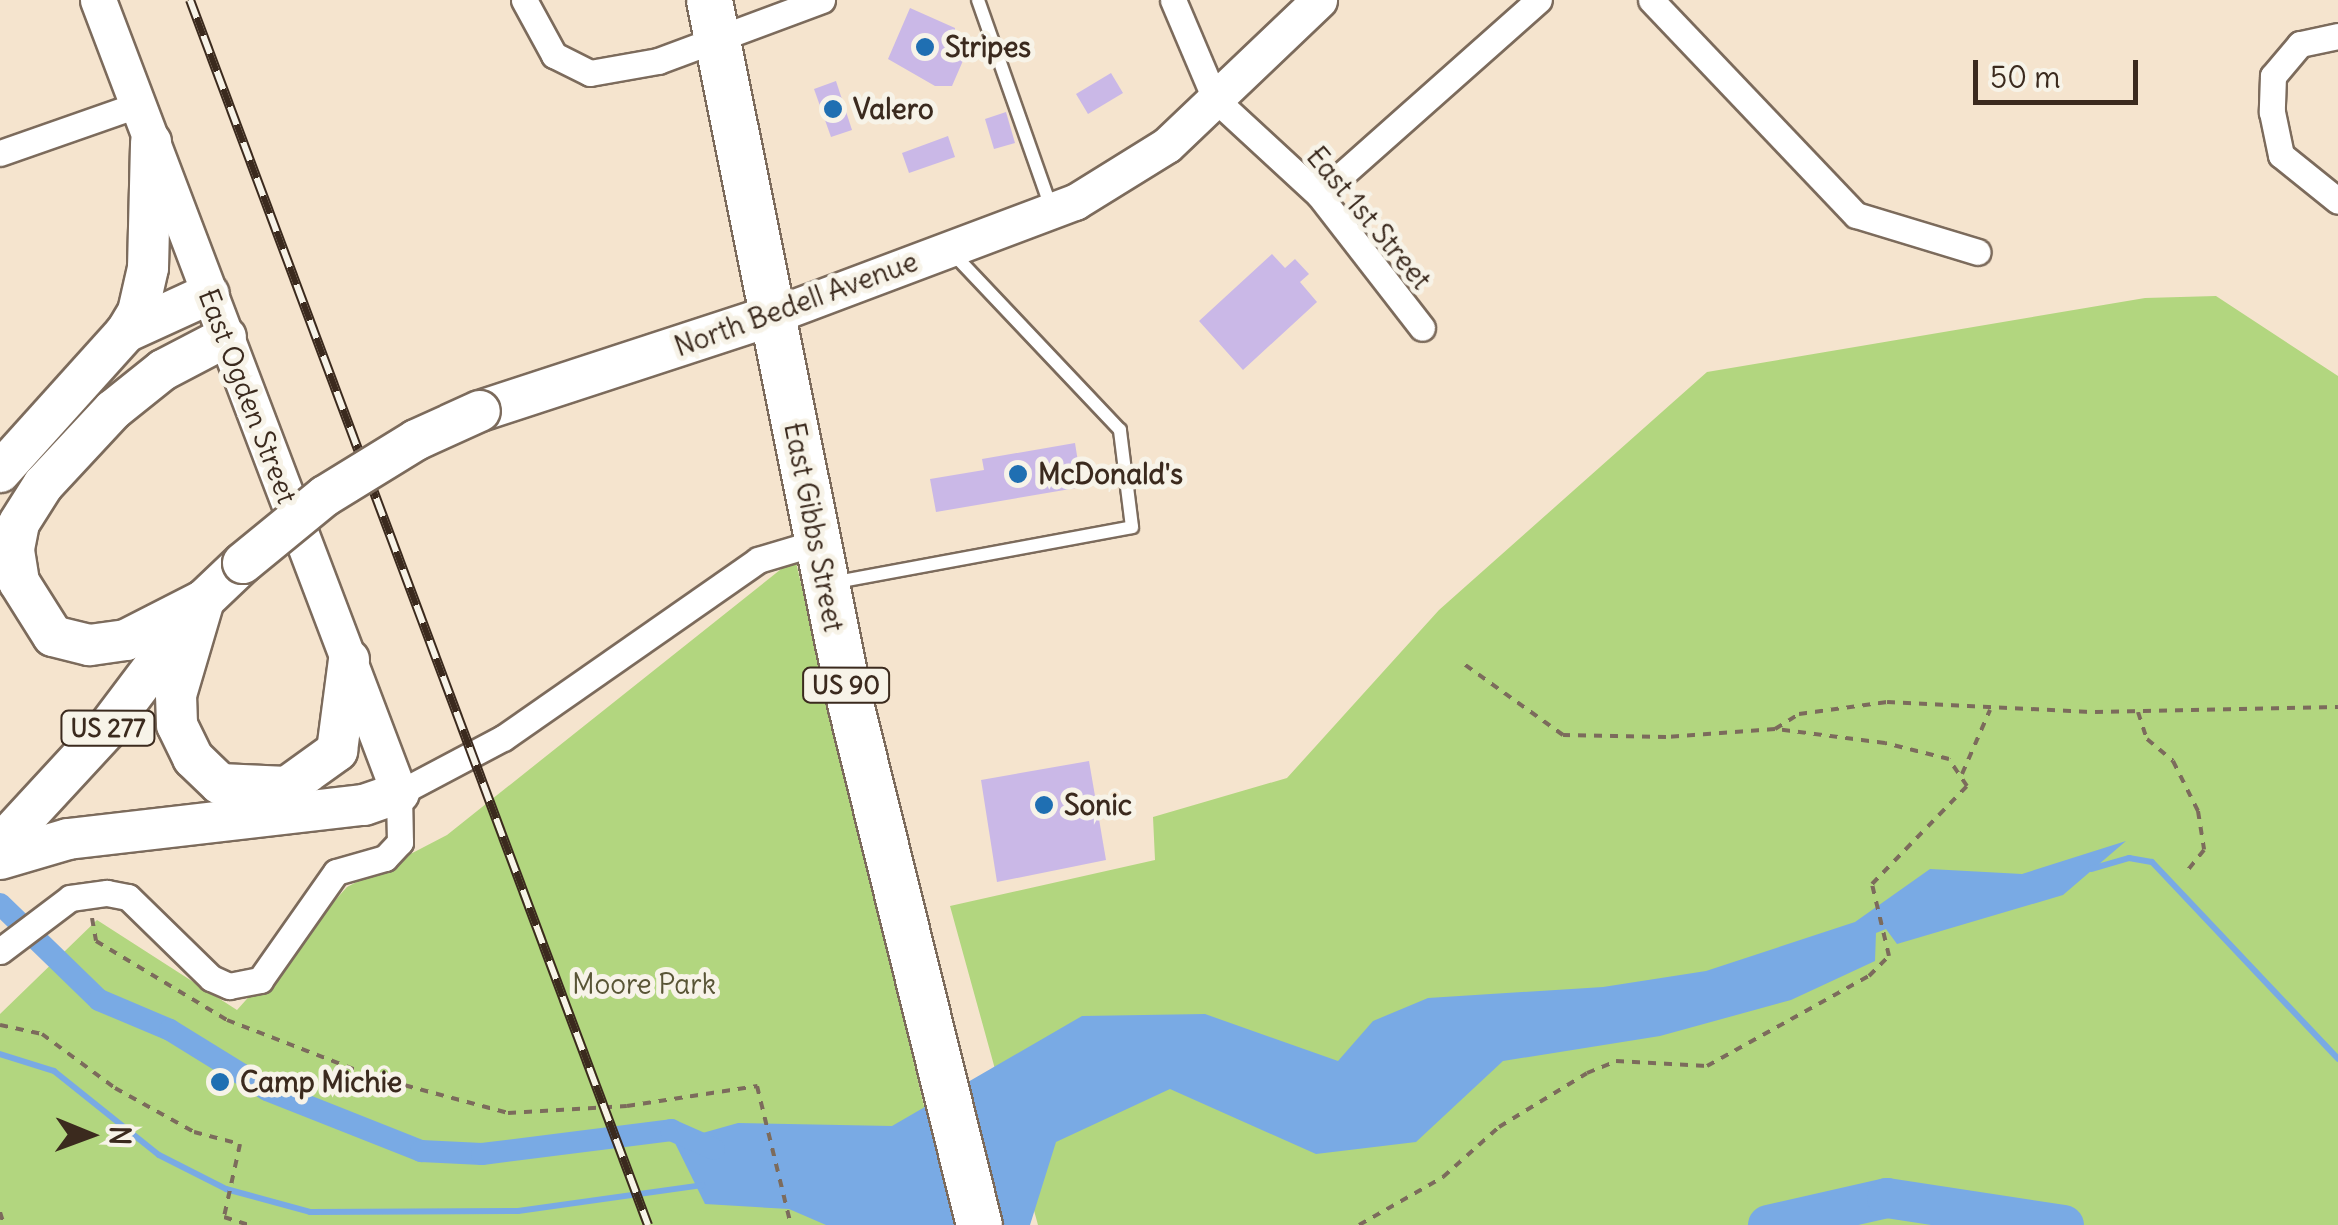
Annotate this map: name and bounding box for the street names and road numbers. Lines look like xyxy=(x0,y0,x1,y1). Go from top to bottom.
street label: East 1st Street xyxy=(1300,140,1438,296)
street label: North Bedell Avenue xyxy=(670,244,922,364)
street label: East Ogden Street xyxy=(192,284,304,508)
street label: East Gibbs Street xyxy=(777,420,851,634)
road number: US 90 xyxy=(801,665,891,705)
road number: US 277 xyxy=(58,708,158,748)

